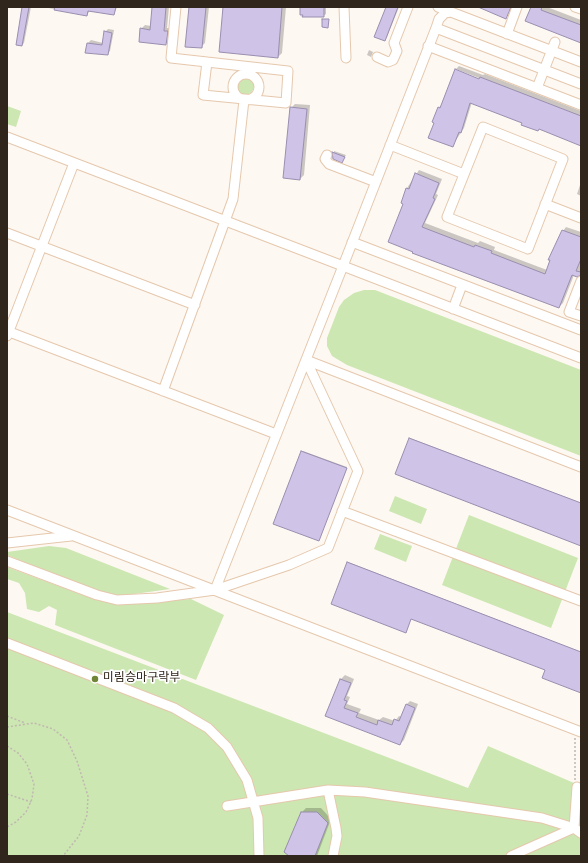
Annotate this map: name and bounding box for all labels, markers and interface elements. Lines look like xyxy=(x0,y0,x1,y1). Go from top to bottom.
place label: 미림승마구락부 xyxy=(103,672,180,686)
marker: 미림승마구락부 xyxy=(90,674,100,684)

